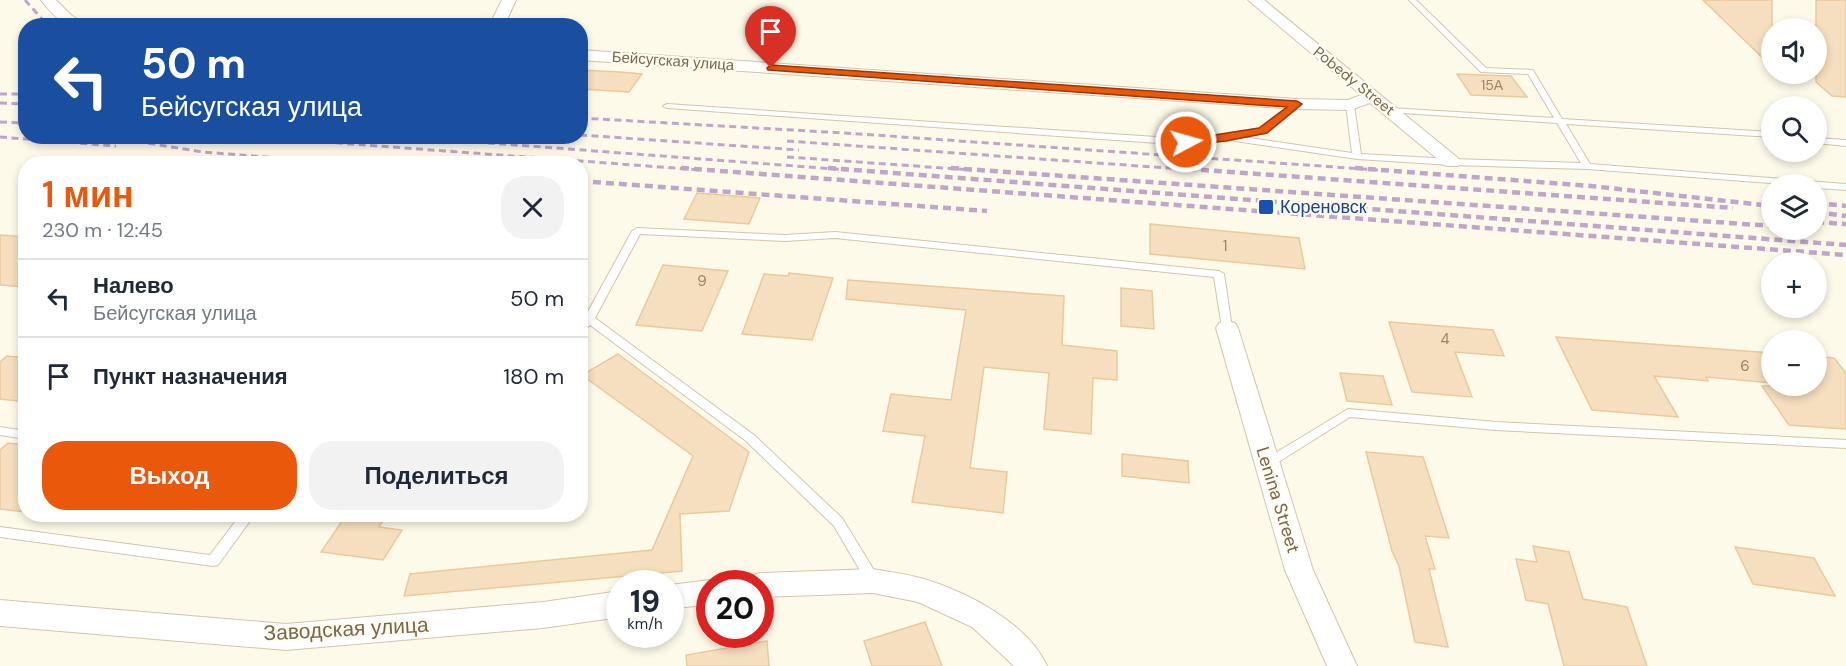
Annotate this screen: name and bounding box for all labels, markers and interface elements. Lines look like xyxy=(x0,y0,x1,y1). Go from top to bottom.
pin xyxy=(745,6,796,68)
icon: arrive xyxy=(754,15,787,48)
map controls xyxy=(1761,18,1827,396)
button: sound xyxy=(1761,18,1827,84)
text: 50 m xyxy=(141,36,246,91)
icon: left xyxy=(42,42,120,120)
street label: Pobedy Street xyxy=(1309,42,1399,120)
street label: Бейсугская улица xyxy=(611,47,736,75)
house number: 15А xyxy=(1481,76,1504,94)
text: Бейсугская улица xyxy=(141,89,362,124)
button: search xyxy=(1761,96,1827,162)
position arrow xyxy=(1154,110,1218,174)
text: 1 мин xyxy=(42,171,134,218)
button: layers xyxy=(1761,174,1827,240)
button: close xyxy=(501,176,564,239)
place label: Кореновск xyxy=(1280,195,1367,219)
marker: Кореновск xyxy=(1257,198,1275,216)
text: 230 m · 12:45 xyxy=(42,217,163,243)
house number: 1 xyxy=(1223,236,1227,256)
button: + xyxy=(1761,252,1827,318)
text: Налево xyxy=(93,271,174,300)
house number: 9 xyxy=(697,271,707,291)
icon: left xyxy=(42,282,75,315)
text: 50 m xyxy=(510,284,564,313)
text: Бейсугская улица xyxy=(93,300,257,326)
house number: 4 xyxy=(1440,329,1450,349)
button: − xyxy=(1761,330,1827,396)
house number: 6 xyxy=(1740,356,1750,376)
icon: arrive xyxy=(42,360,75,393)
text: Пункт назначения xyxy=(93,362,288,391)
text: 180 m xyxy=(503,362,564,391)
button: Выход xyxy=(42,441,297,510)
button: Поделиться xyxy=(309,441,564,510)
street label: Lenina Street xyxy=(1250,444,1306,556)
speed limit sign: 20 xyxy=(696,570,774,648)
text: 19 xyxy=(630,582,660,621)
street label: Заводская улица xyxy=(263,611,430,647)
text: km/h xyxy=(627,614,663,634)

